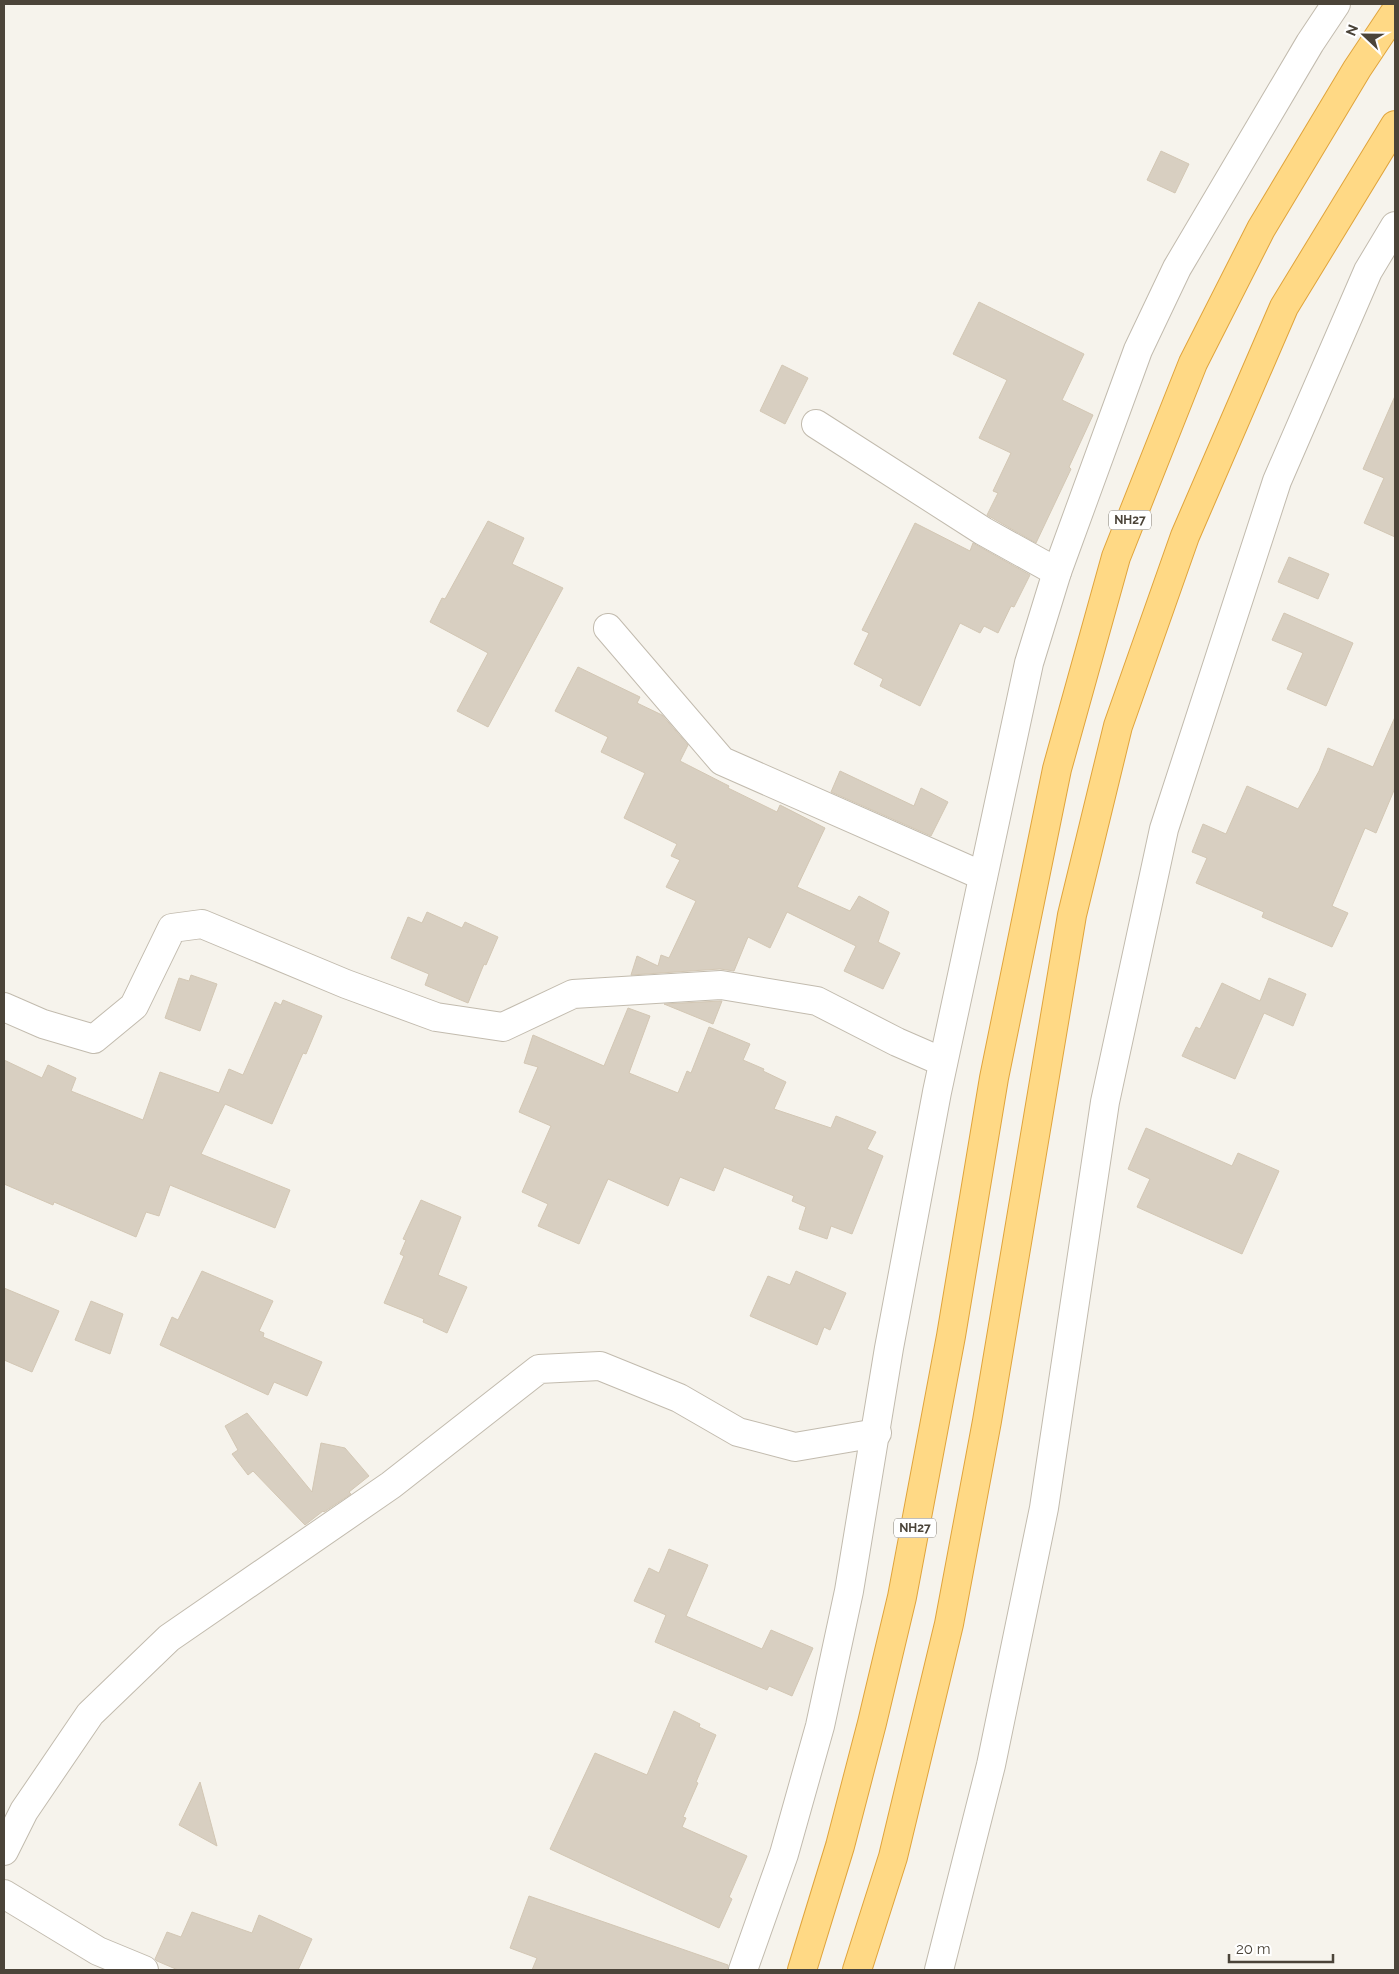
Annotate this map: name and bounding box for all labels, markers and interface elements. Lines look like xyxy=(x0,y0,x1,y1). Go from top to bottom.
north arrow xyxy=(1339,10,1389,60)
text: N xyxy=(1343,22,1361,38)
road number: NH27 xyxy=(1109,510,1151,530)
road number: NH27 xyxy=(894,1519,936,1538)
scale bar xyxy=(1229,1932,1333,1964)
text: 20 m xyxy=(1236,1940,1271,1958)

